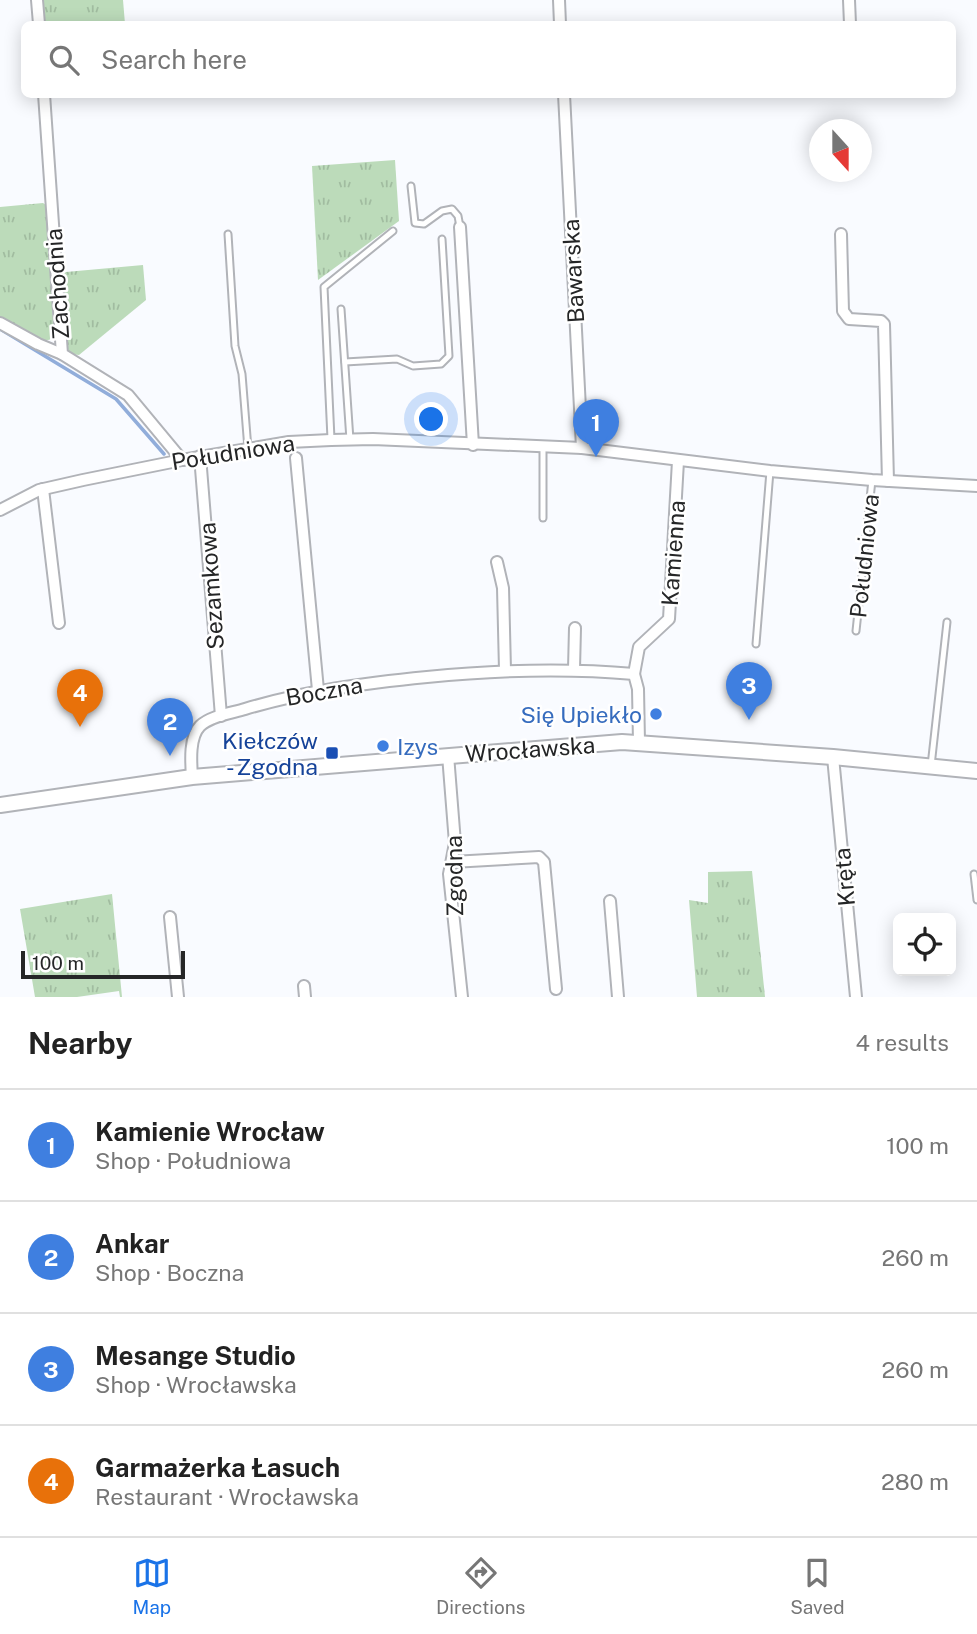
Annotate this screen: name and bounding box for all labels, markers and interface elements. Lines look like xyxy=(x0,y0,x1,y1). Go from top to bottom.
search box xyxy=(21,21,956,98)
icon: search xyxy=(45,41,83,79)
text: Search here xyxy=(101,44,247,75)
north arrow xyxy=(809,119,872,182)
street label: Bawarska xyxy=(557,218,589,324)
street label: Zachodnia xyxy=(40,227,74,341)
pin: 1 xyxy=(573,399,619,457)
your location xyxy=(414,402,448,436)
street label: Południowa xyxy=(169,429,297,475)
street label: Południowa xyxy=(844,493,884,619)
street label: Kamienna xyxy=(656,499,690,607)
street label: Sezamkowa xyxy=(193,521,229,651)
pin: 3 xyxy=(726,662,772,720)
pin: 4 xyxy=(57,669,103,727)
street label: Boczna xyxy=(283,671,365,711)
pin: 2 xyxy=(147,698,193,756)
place label: Się Upiekło xyxy=(520,701,642,728)
marker: Się Upiekło xyxy=(648,706,664,722)
place label: Kiełczów - Zgodna xyxy=(222,727,318,780)
street label: Wrocławska xyxy=(464,731,596,767)
place label: Izys xyxy=(397,733,438,760)
marker: Izys xyxy=(375,738,391,754)
marker: Kiełczów - Zgodna xyxy=(324,745,340,761)
street label: Zgodna xyxy=(440,835,468,917)
street label: Kręta xyxy=(828,847,860,907)
map controls xyxy=(893,913,956,976)
button: locate xyxy=(893,913,956,976)
scale bar xyxy=(21,948,186,980)
text: 100 m xyxy=(32,952,84,974)
text: Nearby xyxy=(28,1025,132,1061)
text: 4 results xyxy=(855,1029,949,1056)
text: Kamienie Wrocław xyxy=(95,1116,325,1147)
text: 1 xyxy=(46,1132,56,1159)
text: 100 m xyxy=(886,1132,949,1159)
text: Shop · Południowa xyxy=(95,1147,291,1174)
text: Ankar xyxy=(95,1228,169,1259)
text: 2 xyxy=(44,1244,58,1271)
text: 260 m xyxy=(882,1244,949,1271)
text: Shop · Boczna xyxy=(95,1259,244,1286)
text: Mesange Studio xyxy=(95,1340,296,1371)
text: 3 xyxy=(43,1356,59,1383)
text: 260 m xyxy=(882,1356,949,1383)
text: Shop · Wrocławska xyxy=(95,1371,297,1398)
text: Garmażerka Łasuch xyxy=(95,1452,340,1483)
text: 4 xyxy=(43,1468,59,1495)
text: 280 m xyxy=(881,1468,949,1495)
text: Restaurant · Wrocławska xyxy=(95,1483,359,1510)
tab: Map xyxy=(132,1554,171,1618)
tab: Directions xyxy=(436,1554,525,1618)
tab: Saved xyxy=(790,1554,845,1618)

